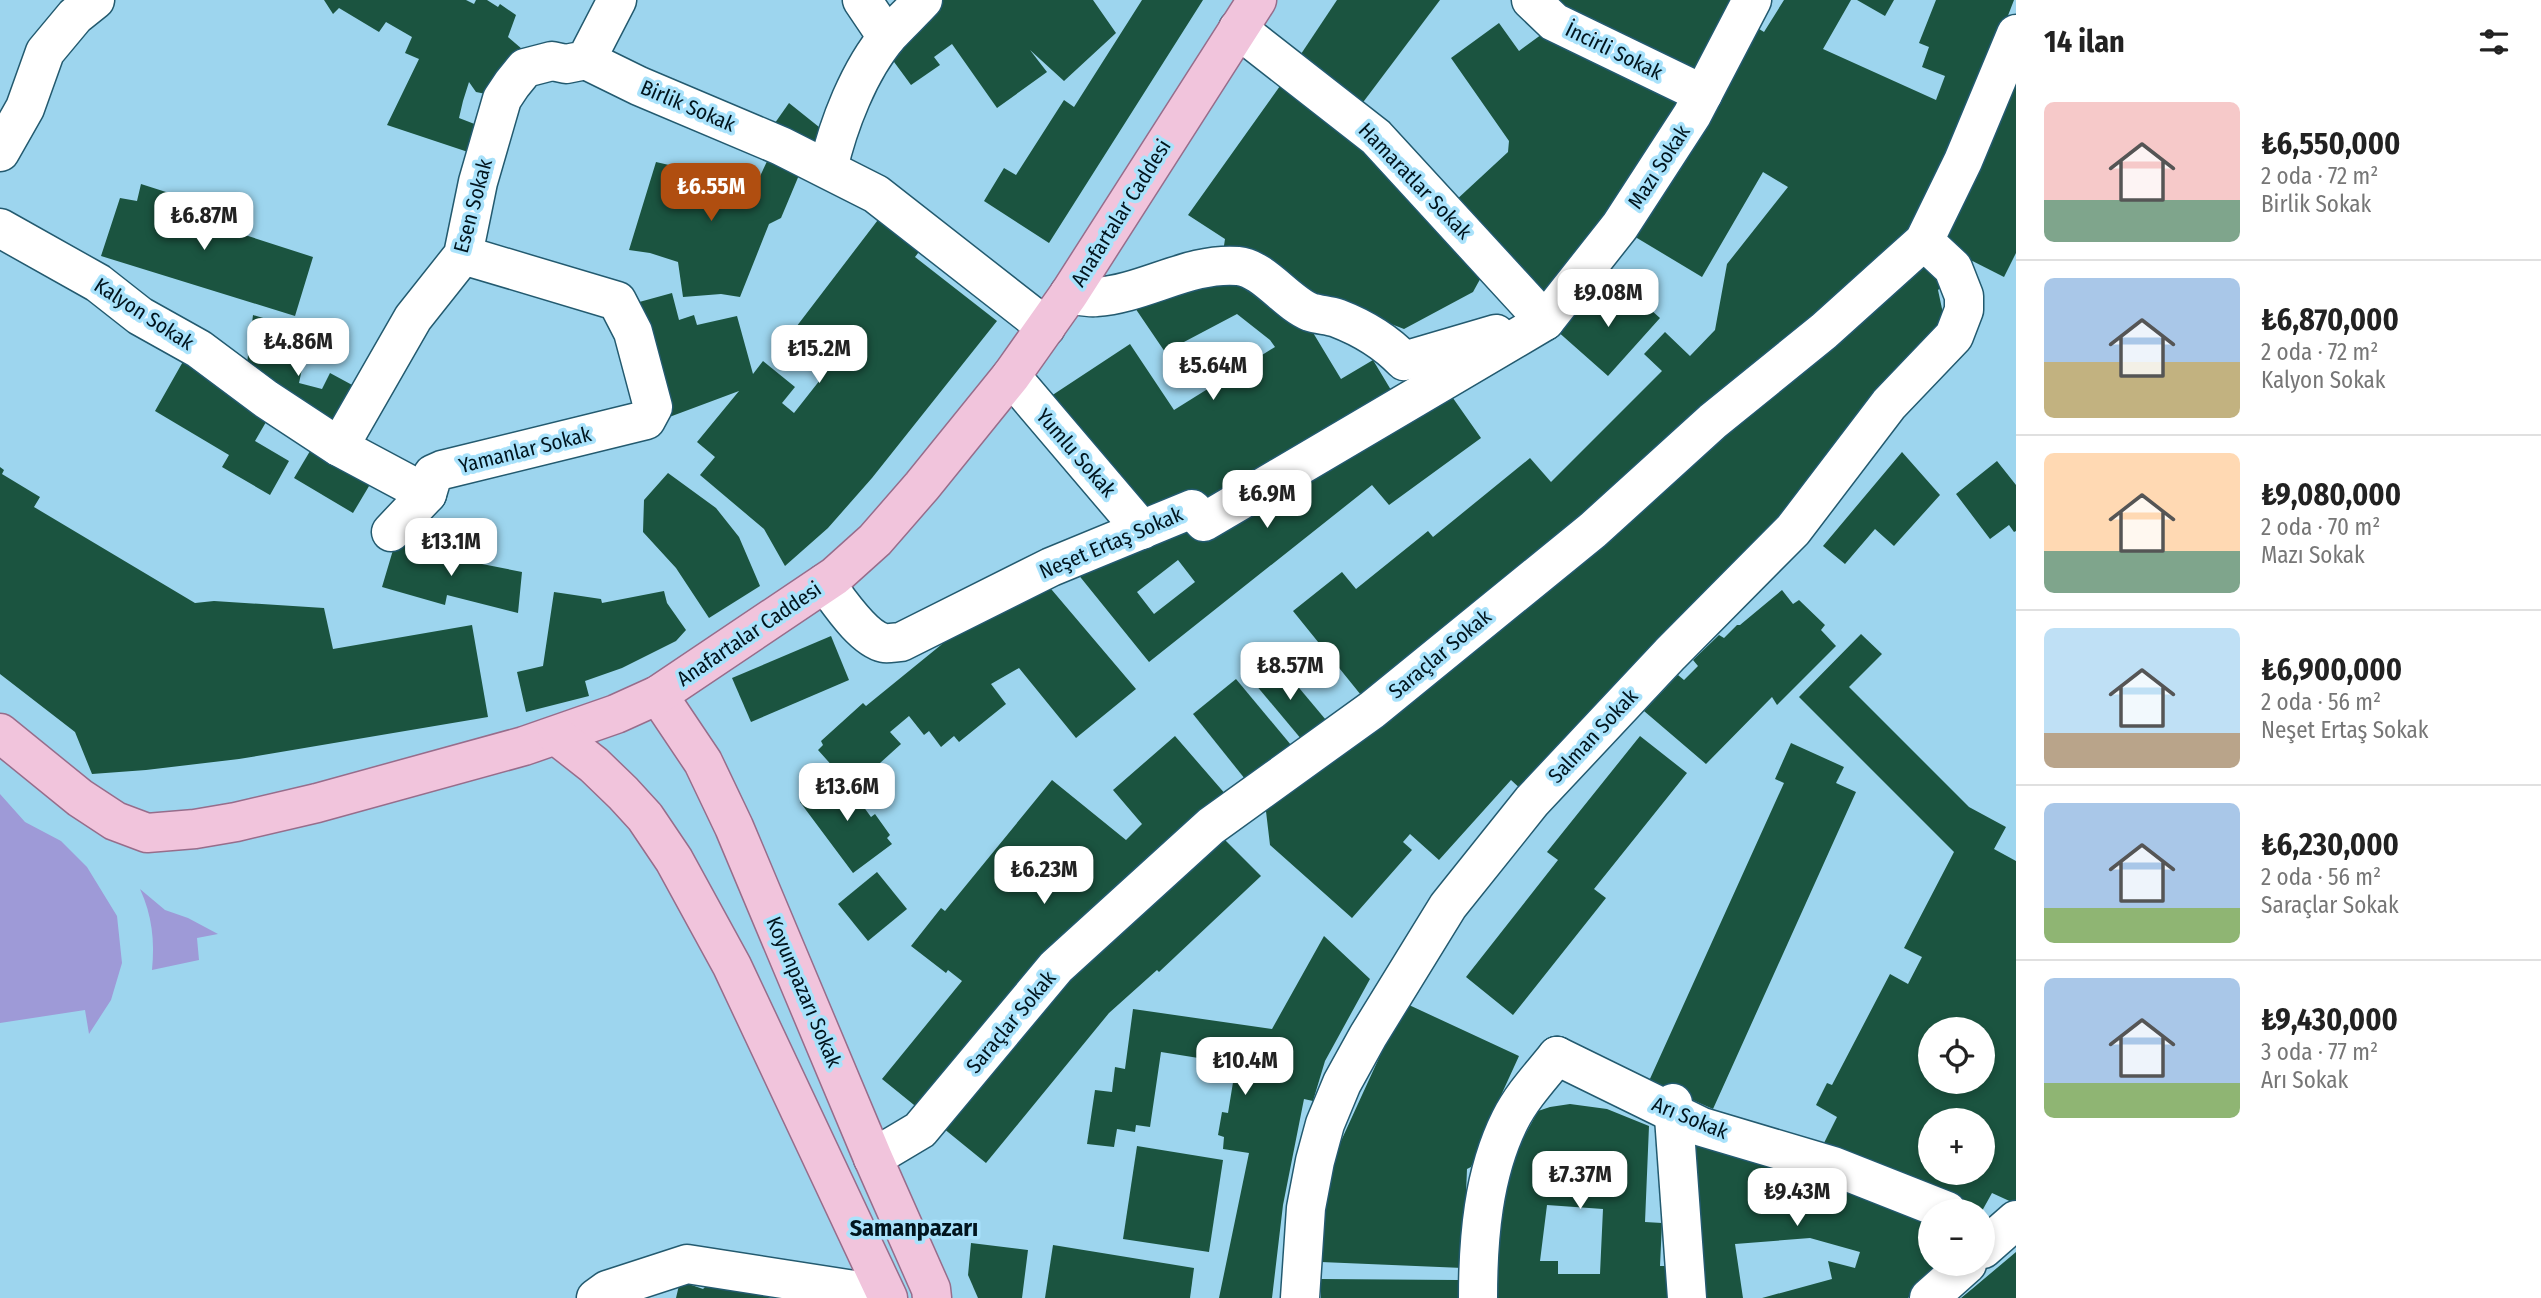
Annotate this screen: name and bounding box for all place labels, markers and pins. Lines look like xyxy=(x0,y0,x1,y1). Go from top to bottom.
pin: ₺6.55M xyxy=(654,164,768,223)
pin: ₺6.87M xyxy=(147,192,261,252)
pin: ₺9.08M xyxy=(1551,270,1665,329)
pin: ₺4.86M xyxy=(241,318,355,378)
pin: ₺15.2M xyxy=(762,326,876,385)
pin: ₺5.64M xyxy=(1156,342,1270,402)
pin: ₺6.9M xyxy=(1218,470,1316,530)
pin: ₺13.1M xyxy=(394,518,508,578)
pin: ₺8.57M xyxy=(1233,642,1347,702)
pin: ₺13.6M xyxy=(790,764,904,823)
pin: ₺6.23M xyxy=(987,846,1101,906)
pin: ₺10.4M xyxy=(1188,1038,1302,1097)
pin: ₺7.37M xyxy=(1523,1152,1637,1211)
pin: ₺9.43M xyxy=(1740,1168,1854,1228)

